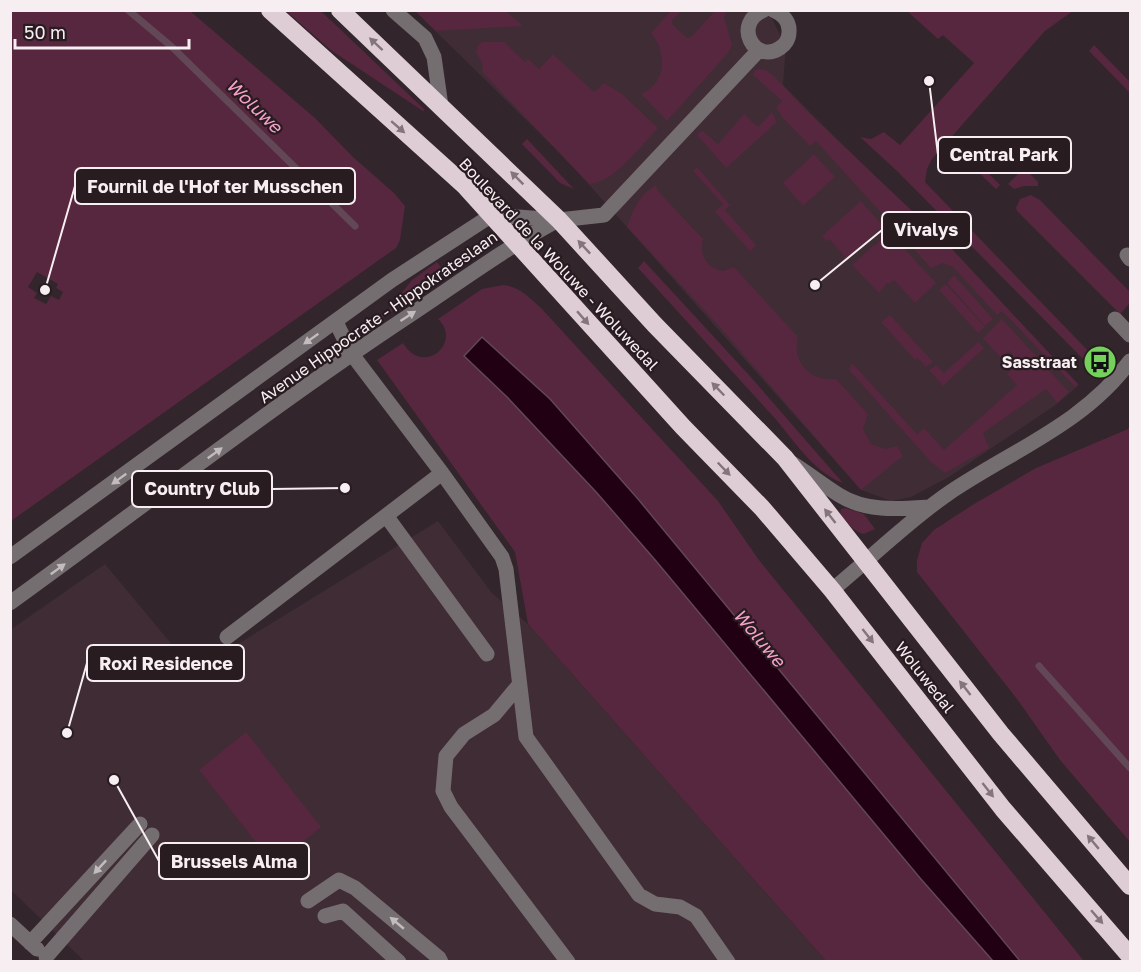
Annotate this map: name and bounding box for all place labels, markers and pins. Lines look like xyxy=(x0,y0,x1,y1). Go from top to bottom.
callout: Central Park xyxy=(938,137,1071,173)
callout: Fournil de l'Hof ter Musschen xyxy=(75,168,355,204)
callout: Vivalys xyxy=(882,212,971,248)
bus stop icon: Sasstraat xyxy=(1082,344,1118,380)
place label: Sasstraat xyxy=(1002,352,1077,372)
callout: Country Club xyxy=(132,471,272,507)
callout: Roxi Residence xyxy=(87,645,244,681)
callout: Brussels Alma xyxy=(159,843,309,879)

